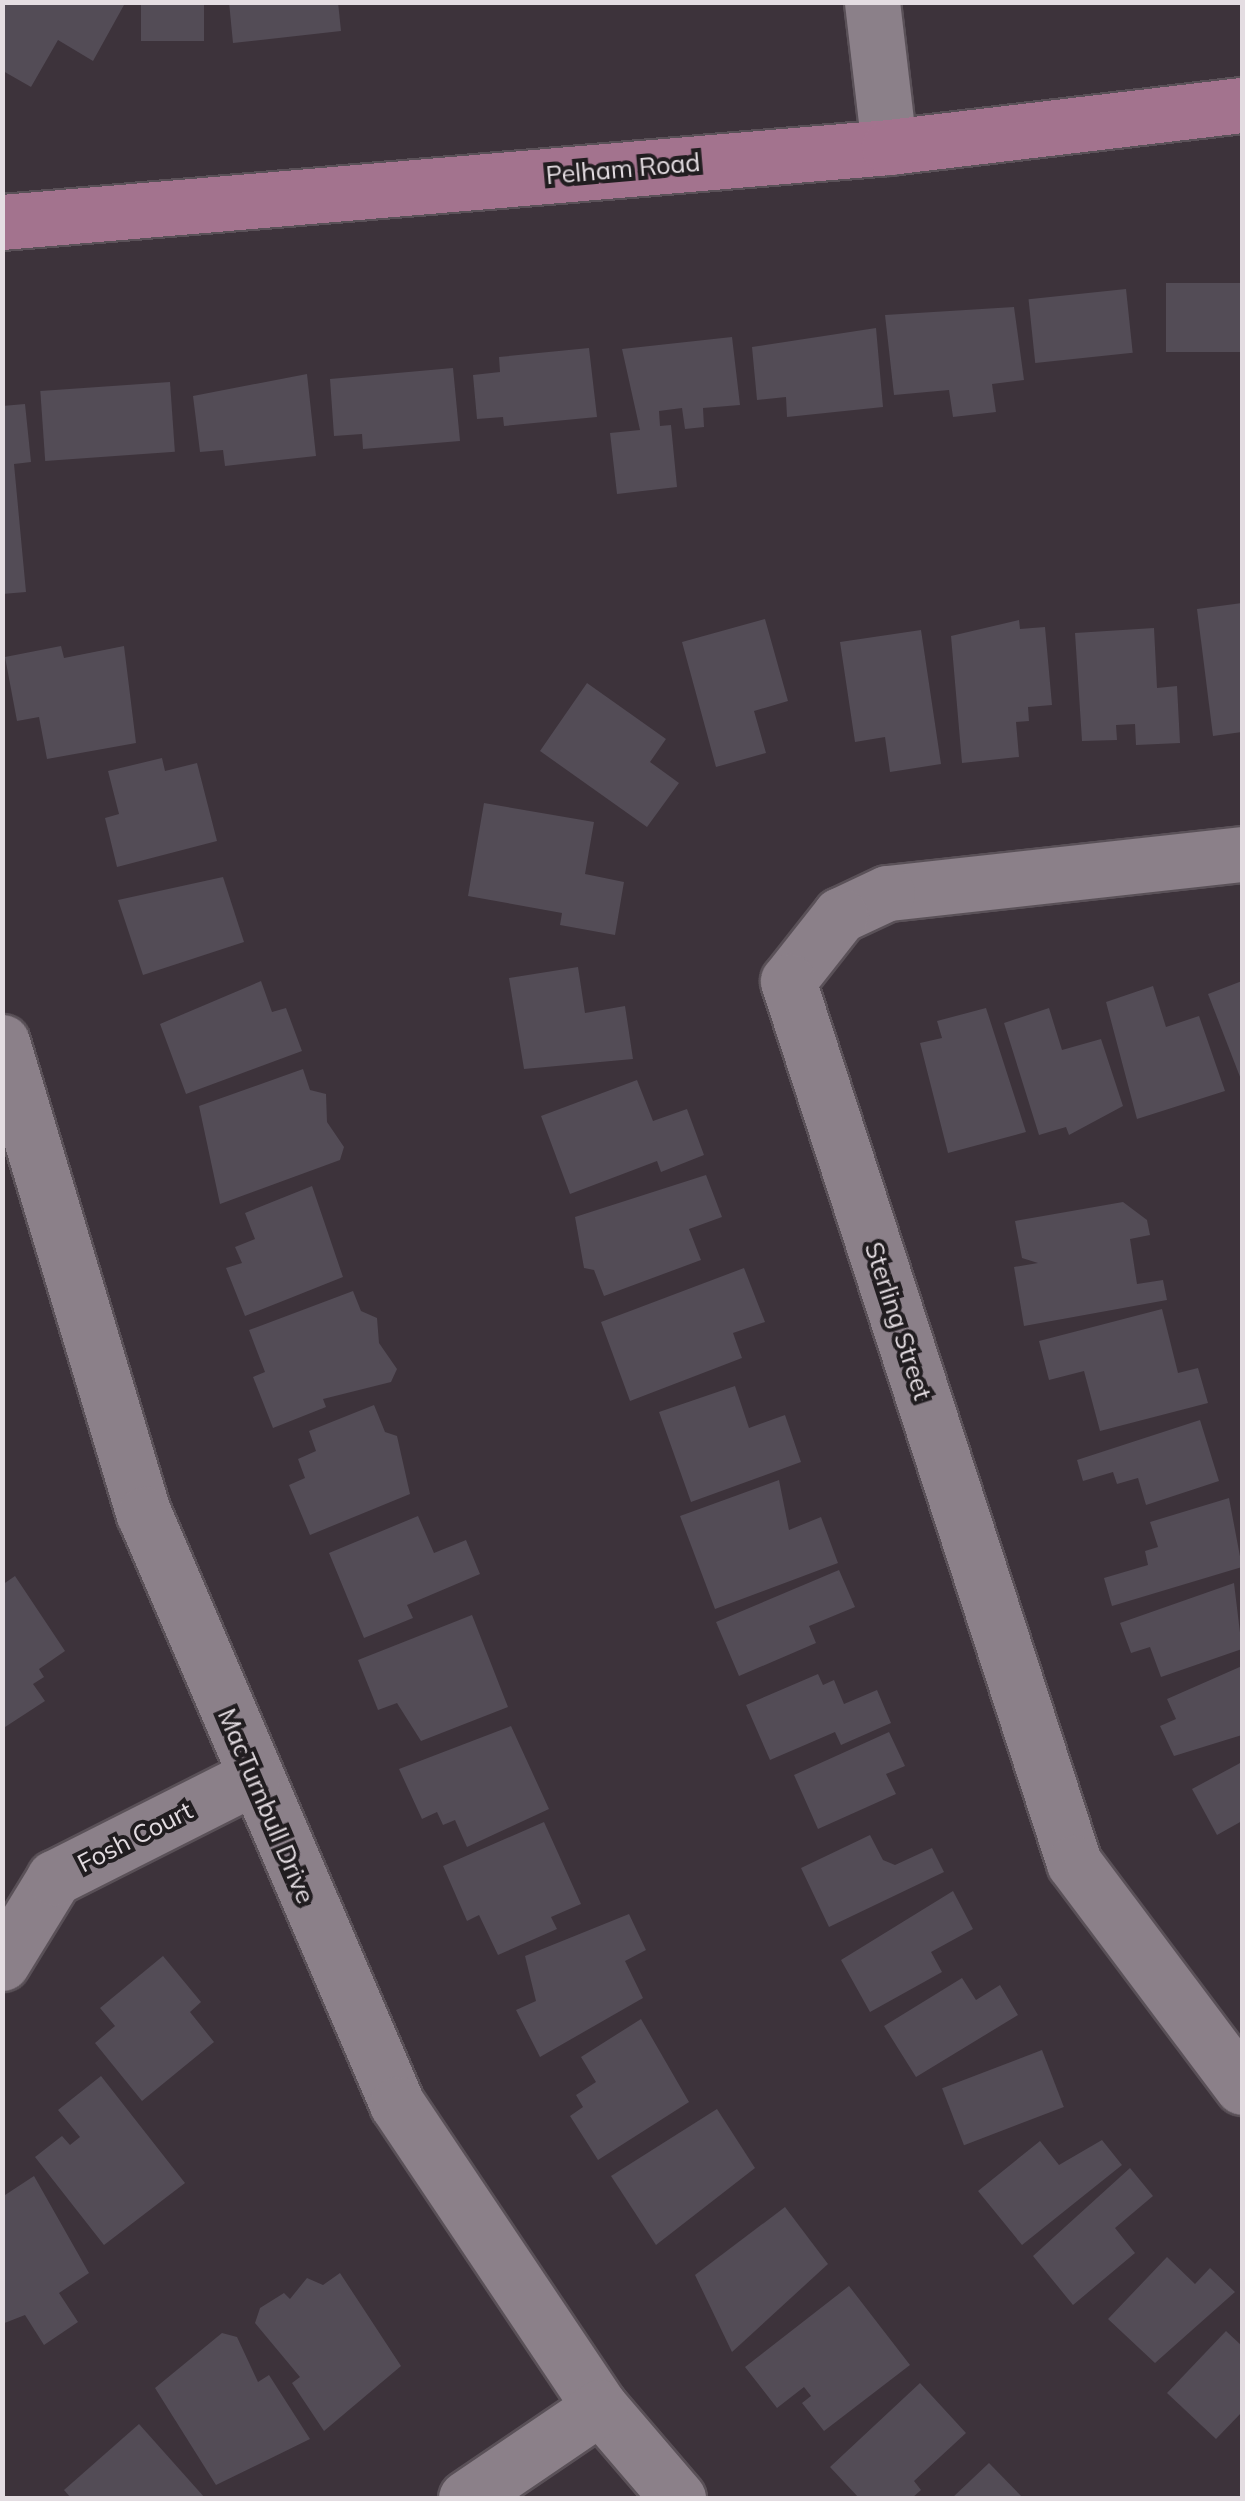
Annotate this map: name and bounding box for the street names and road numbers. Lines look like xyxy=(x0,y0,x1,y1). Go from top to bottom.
street label: Pelham Road xyxy=(545,147,701,191)
street label: Sterling Street xyxy=(858,1238,938,1404)
street label: MacTurnbull Drive xyxy=(211,1704,321,1908)
street label: Fosh Court xyxy=(73,1795,197,1879)

